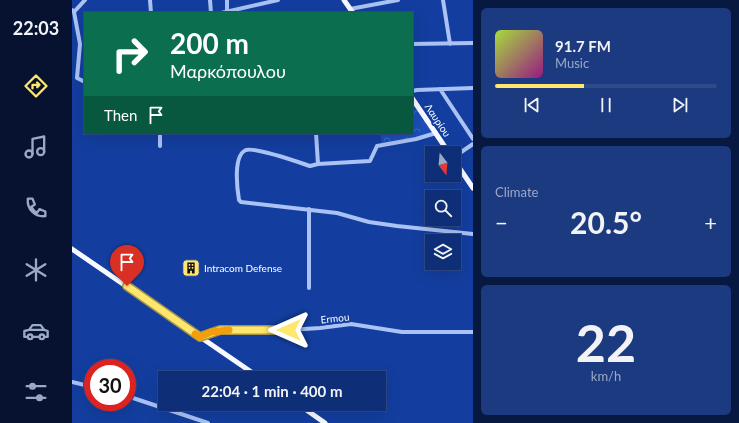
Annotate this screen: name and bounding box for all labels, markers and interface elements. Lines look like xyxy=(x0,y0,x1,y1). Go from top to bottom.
text: 22:03 xyxy=(13,17,59,39)
text: 200 m xyxy=(170,26,249,60)
icon: right xyxy=(104,28,156,80)
text: 91.7 FM xyxy=(555,37,611,55)
text: Music xyxy=(555,55,589,71)
text: Μαρκόπουλου xyxy=(170,60,286,82)
icon: directions xyxy=(22,72,50,100)
icon: previous xyxy=(521,94,543,116)
icon: pause xyxy=(595,94,617,116)
icon: next xyxy=(669,94,691,116)
street label: Λαυρίου xyxy=(423,101,453,139)
icon: arrive xyxy=(145,104,167,126)
text: Then xyxy=(104,106,137,124)
icon: music xyxy=(22,133,50,161)
north arrow xyxy=(425,146,461,182)
map controls xyxy=(425,146,461,270)
text: Climate xyxy=(495,184,538,200)
button: search xyxy=(425,190,461,226)
icon: phone xyxy=(22,194,50,222)
text: 20.5° xyxy=(570,204,642,240)
text: − xyxy=(495,209,508,236)
text: + xyxy=(704,209,717,236)
button: layers xyxy=(425,234,461,270)
pin xyxy=(110,245,144,286)
icon: arrive xyxy=(116,251,138,273)
icon: climate xyxy=(22,256,50,284)
building icon: Intracom Defense xyxy=(181,258,201,278)
place label: Intracom Defense xyxy=(204,262,282,274)
position arrow xyxy=(268,309,310,351)
street label: Ermou xyxy=(320,311,350,325)
text: 22 xyxy=(576,311,636,373)
icon: car xyxy=(22,317,50,345)
speed limit sign: 30 xyxy=(84,359,136,411)
text: km/h xyxy=(591,368,621,384)
icon: filters xyxy=(22,378,50,406)
text: 22:04 · 1 min · 400 m xyxy=(202,382,342,400)

